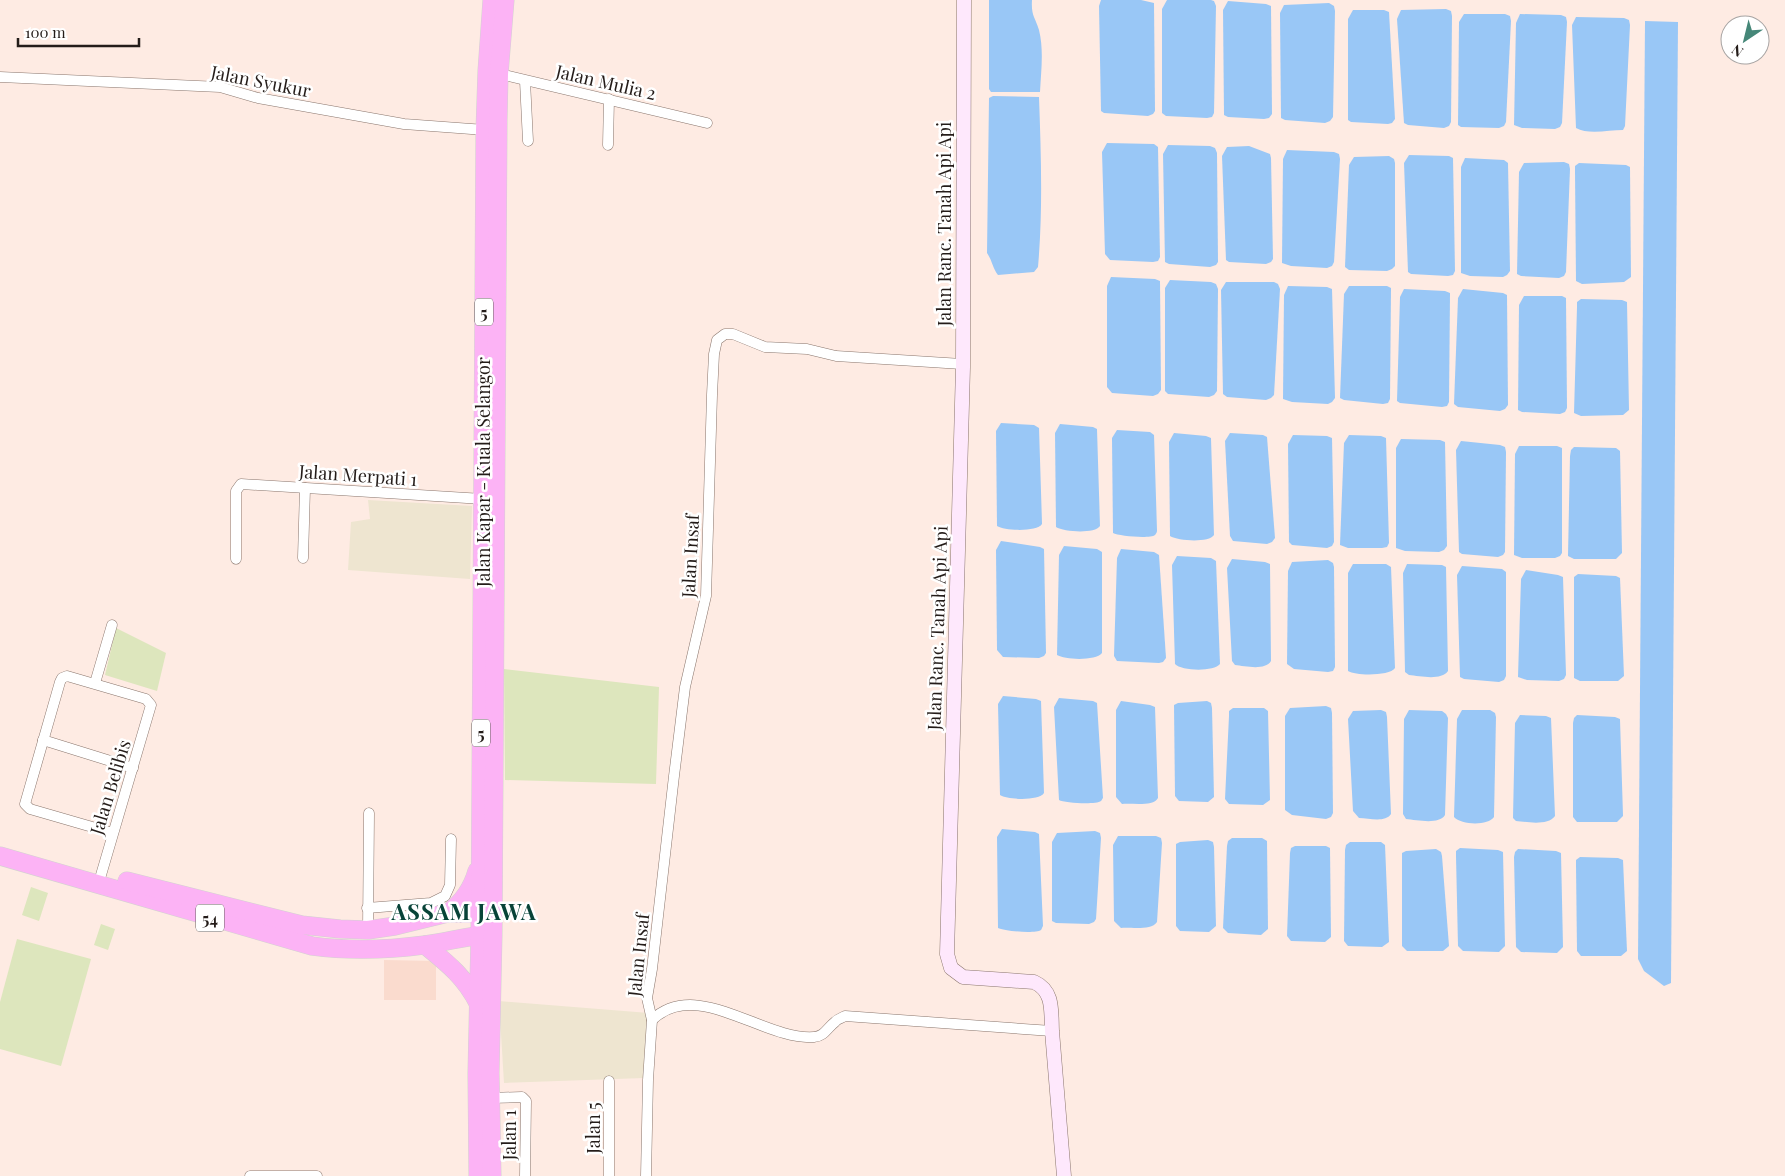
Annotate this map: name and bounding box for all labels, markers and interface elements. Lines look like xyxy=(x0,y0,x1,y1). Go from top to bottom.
scale bar xyxy=(18,15,139,47)
north arrow xyxy=(1720,15,1770,65)
text: 100 m xyxy=(25,22,66,42)
text: N xyxy=(1728,40,1747,62)
street label: Jalan Syukur xyxy=(208,59,313,102)
street label: Jalan Mulia 2 xyxy=(553,59,658,105)
street label: Jalan Ranc. Tanah Api Api xyxy=(932,122,956,327)
road number: 5 xyxy=(475,298,493,326)
street label: Jalan Kapar - Kuala Selangor xyxy=(471,357,495,588)
street label: Jalan Merpati 1 xyxy=(297,459,418,491)
street label: Jalan Insaf xyxy=(676,512,704,599)
street label: Jalan Ranc. Tanah Api Api xyxy=(921,525,953,732)
road number: 5 xyxy=(472,720,490,746)
street label: Jalan Belibis xyxy=(84,737,136,838)
district label: ASSAM JAWA xyxy=(390,896,537,926)
road number: 54 xyxy=(196,904,224,931)
street label: Jalan Insaf xyxy=(622,910,655,999)
street label: Jalan 5 xyxy=(581,1102,605,1155)
street label: Jalan 1 xyxy=(497,1109,521,1161)

